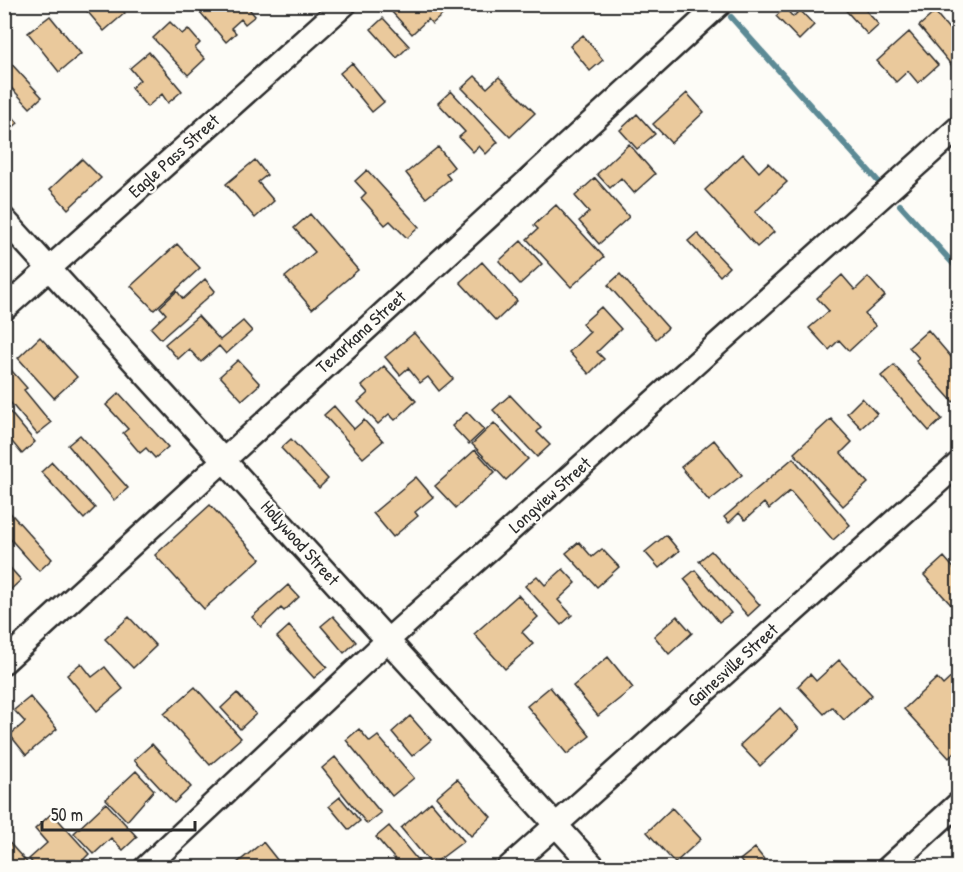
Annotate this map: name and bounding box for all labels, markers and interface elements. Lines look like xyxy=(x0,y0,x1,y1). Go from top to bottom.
street label: Eagle Pass Street xyxy=(123,107,225,203)
street label: Texarkana Street xyxy=(310,284,412,379)
street label: Longview Street xyxy=(503,450,597,538)
street label: Hollywood Street xyxy=(255,495,346,591)
street label: Gainesville Street xyxy=(682,617,784,712)
scale bar xyxy=(42,794,195,832)
text: 50 m xyxy=(51,802,83,827)

